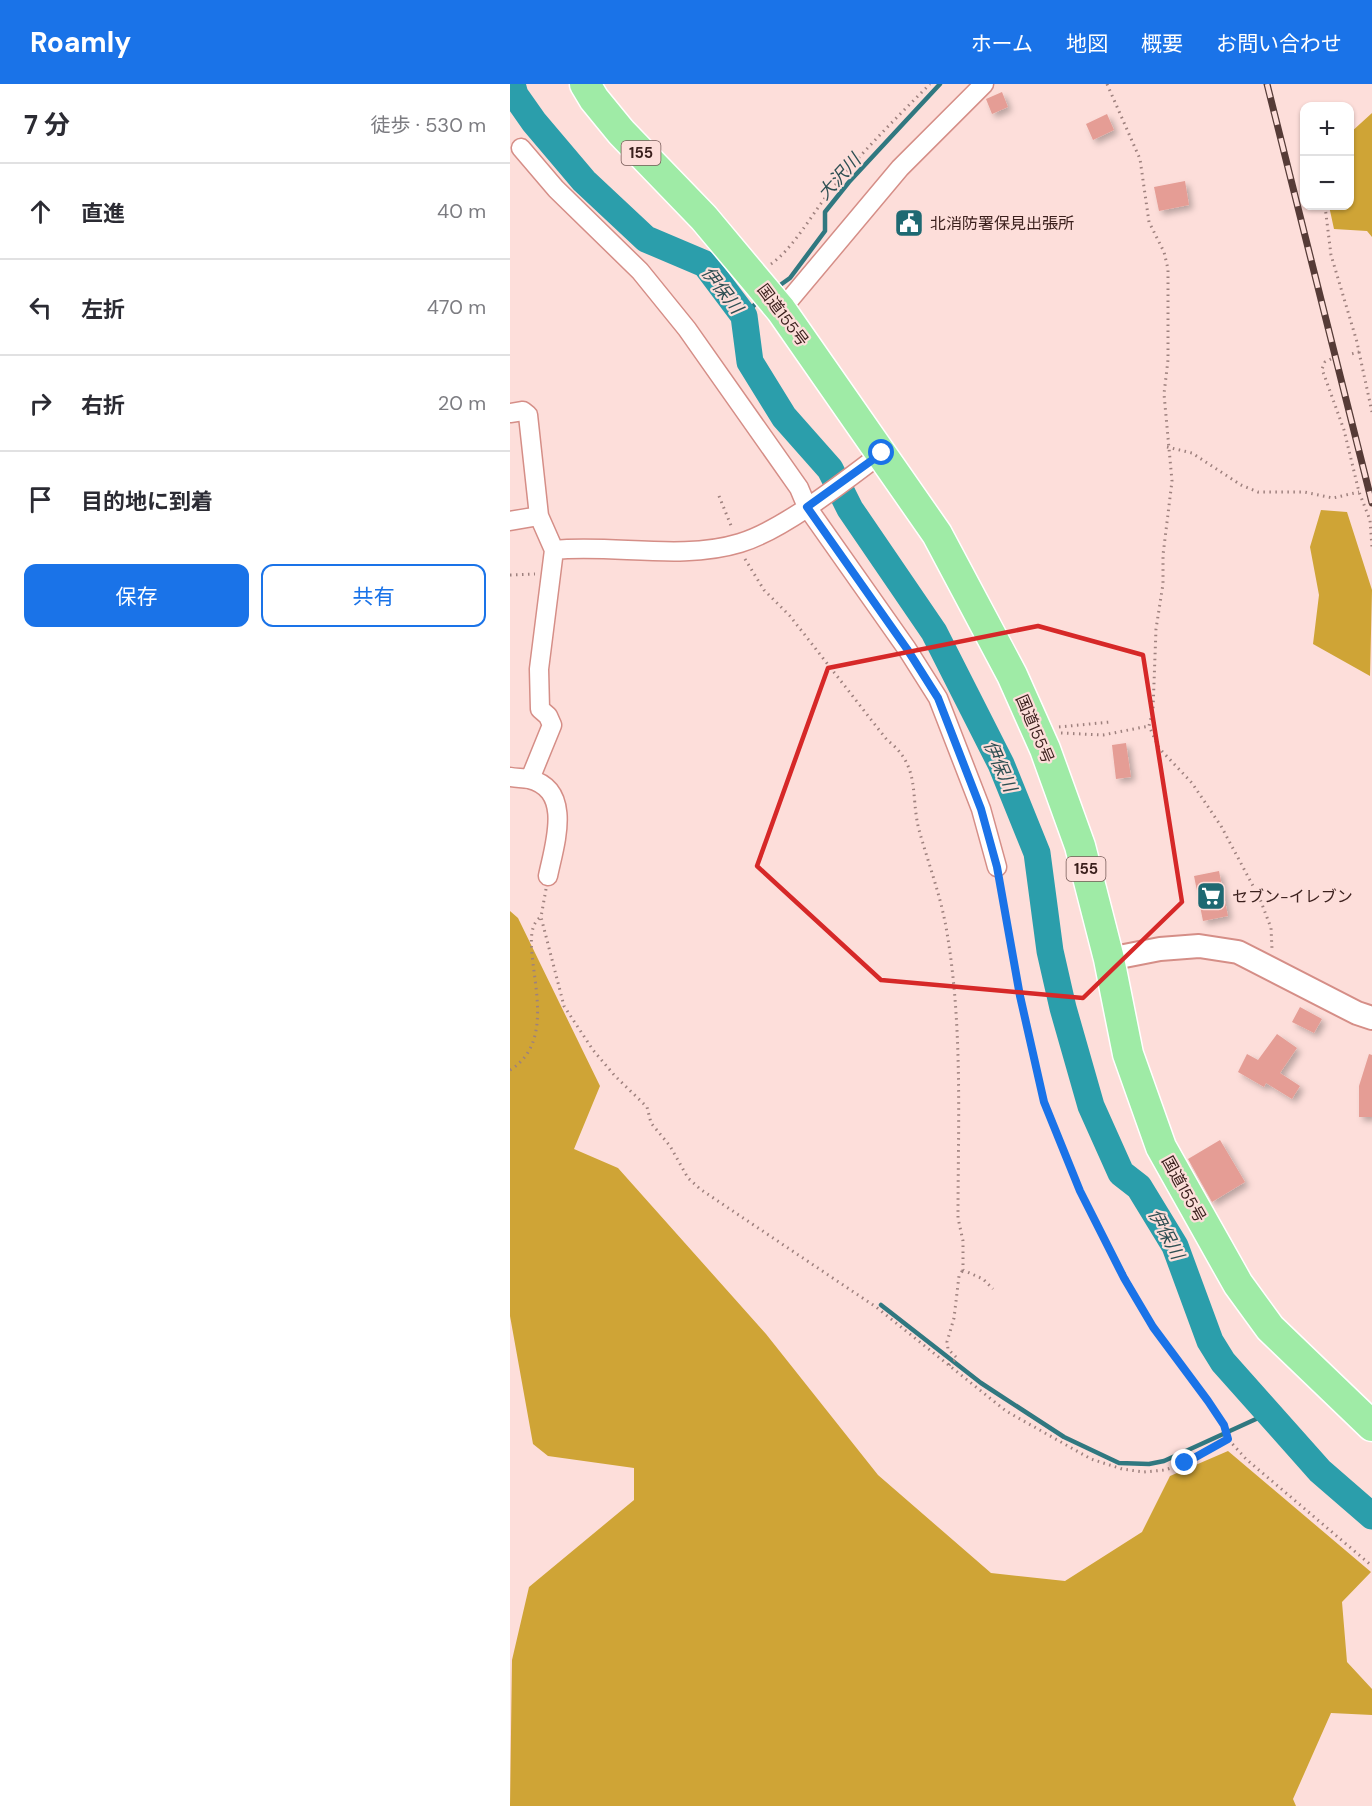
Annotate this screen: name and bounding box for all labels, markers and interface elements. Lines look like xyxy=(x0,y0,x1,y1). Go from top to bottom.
text: Roamly xyxy=(30,24,131,61)
text: ホーム xyxy=(971,30,1033,58)
text: 地図 xyxy=(1066,30,1108,58)
text: 概要 xyxy=(1141,30,1183,58)
text: お問い合わせ xyxy=(1216,30,1342,58)
map controls xyxy=(1300,102,1354,210)
button: + xyxy=(1300,102,1354,156)
text: 7 分 xyxy=(24,108,70,142)
text: 徒歩 · 530 m xyxy=(371,112,486,138)
road number: 155 xyxy=(622,141,660,165)
water label: 大沢川 xyxy=(812,147,867,205)
button: − xyxy=(1300,156,1354,210)
icon: ahead xyxy=(24,195,57,228)
text: 40 m xyxy=(437,198,486,224)
text: 直進 xyxy=(81,199,125,228)
public building icon: 北消防署保見出張所 xyxy=(893,207,925,239)
place label: 北消防署保見出張所 xyxy=(930,213,1074,234)
water label: 伊保川 xyxy=(696,261,749,320)
street label: 国道155号 xyxy=(753,280,813,350)
icon: left xyxy=(24,291,57,324)
text: 470 m xyxy=(427,294,486,320)
text: 左折 xyxy=(81,295,125,324)
icon: right xyxy=(24,387,57,420)
text: 20 m xyxy=(438,390,486,416)
text: 右折 xyxy=(81,391,125,420)
route start xyxy=(868,439,894,465)
icon: arrive xyxy=(24,483,57,516)
text: 目的地に到着 xyxy=(81,487,213,516)
button: 保存 xyxy=(24,564,249,627)
button: 共有 xyxy=(261,564,486,627)
street label: 国道155号 xyxy=(1011,692,1059,766)
water label: 伊保川 xyxy=(978,736,1023,797)
road number: 155 xyxy=(1066,857,1106,881)
supermarket icon: セブン-イレブン xyxy=(1195,880,1227,912)
place label: セブン-イレブン xyxy=(1232,886,1353,907)
street label: 国道155号 xyxy=(1157,1152,1211,1226)
water label: 伊保川 xyxy=(1143,1205,1190,1265)
route end xyxy=(1171,1449,1197,1475)

